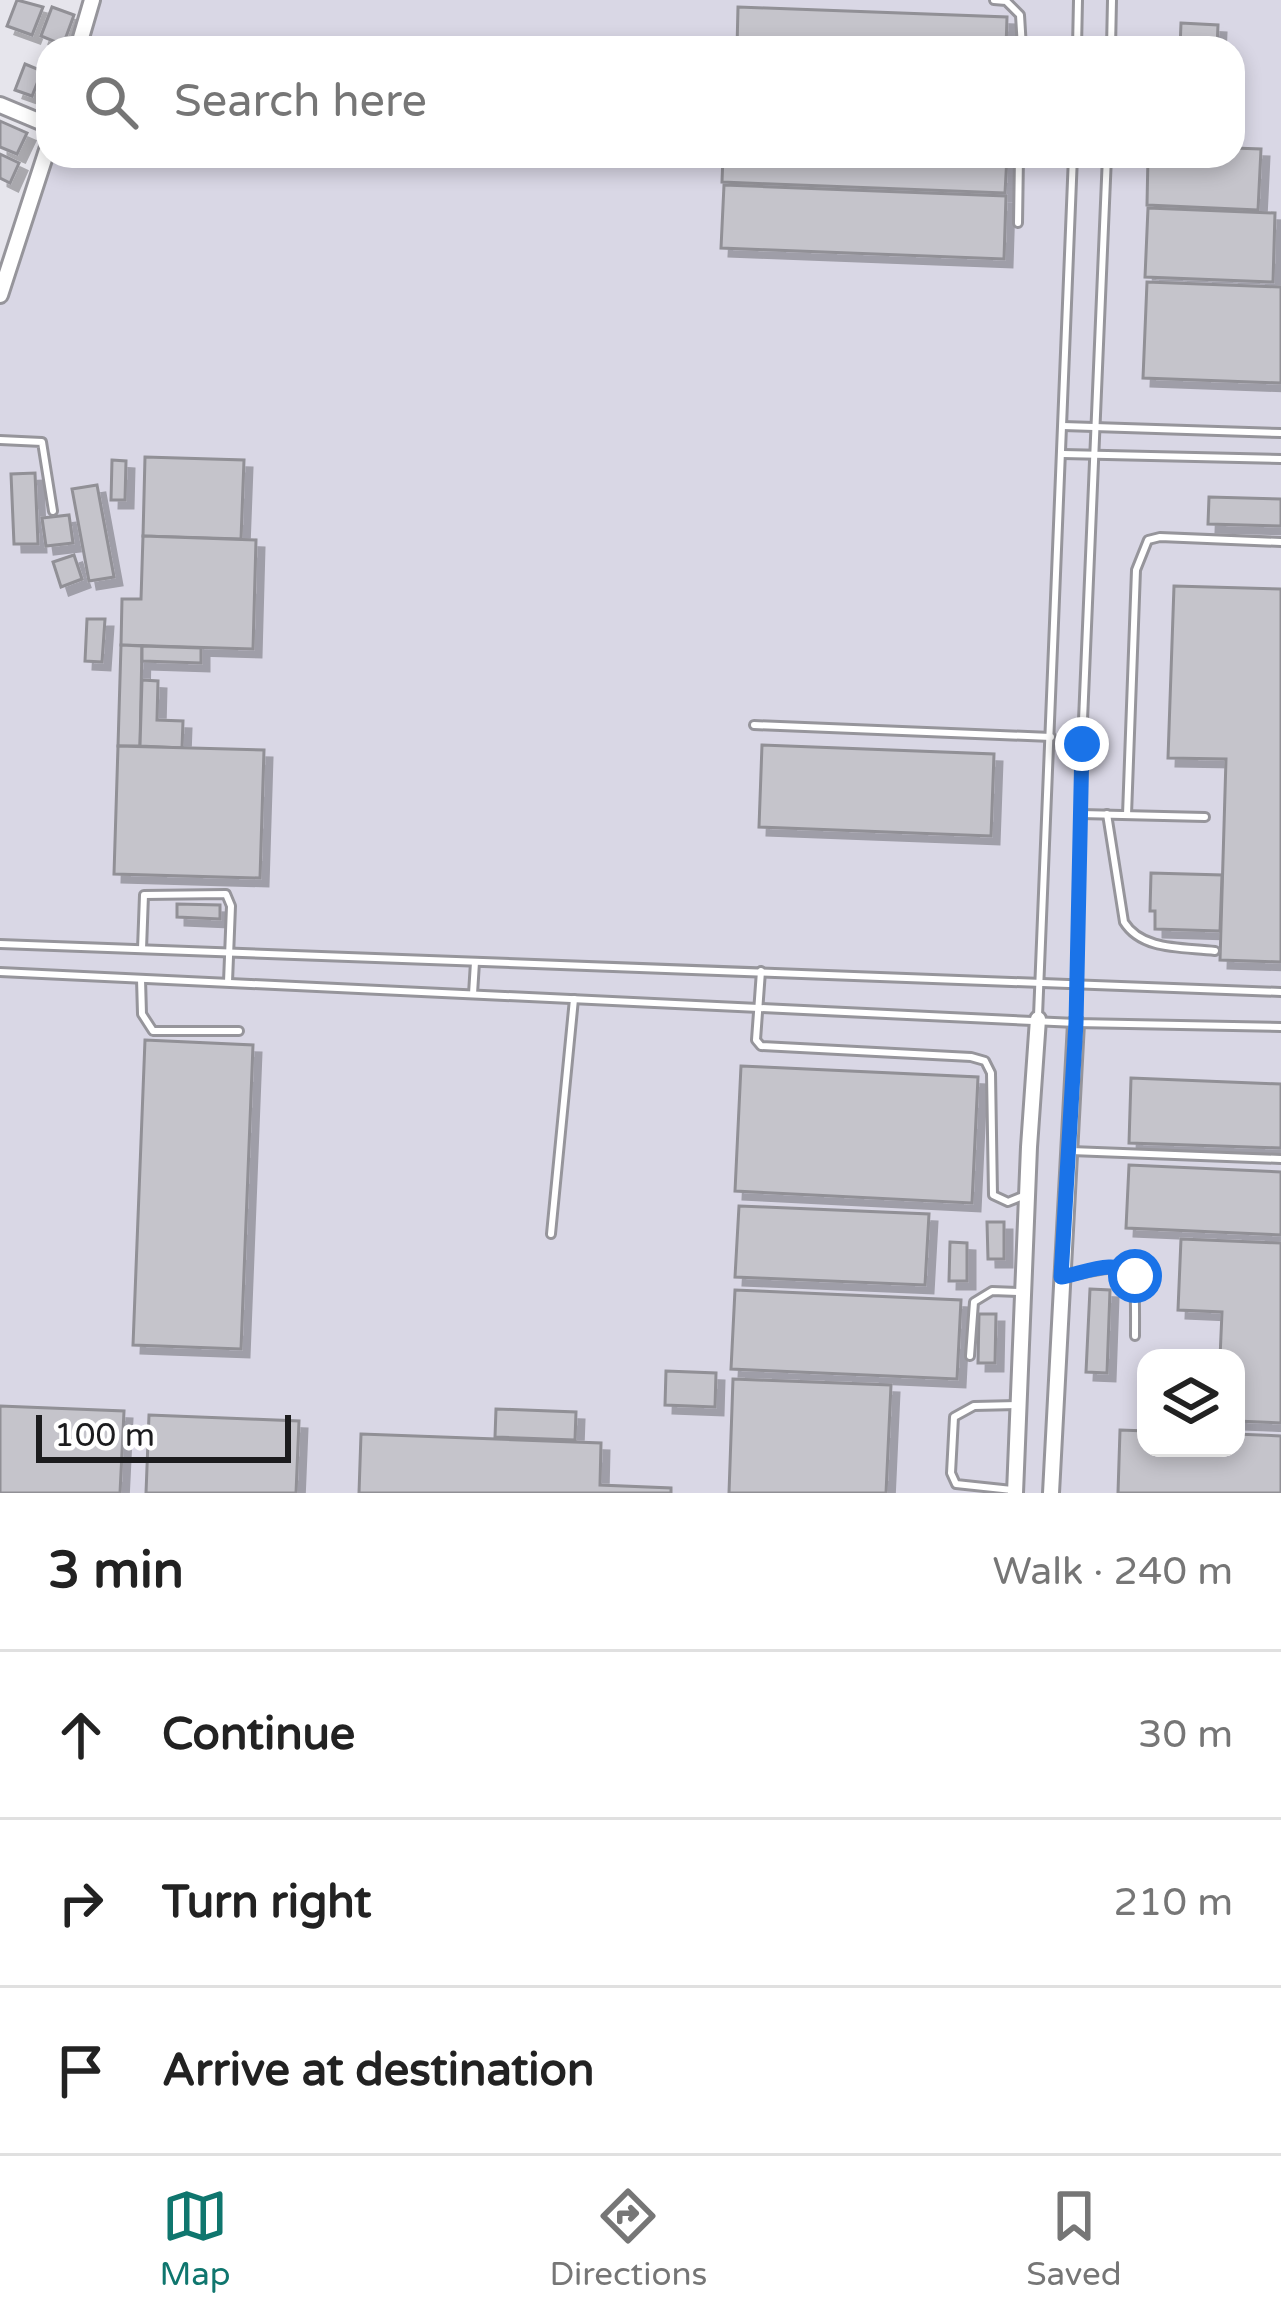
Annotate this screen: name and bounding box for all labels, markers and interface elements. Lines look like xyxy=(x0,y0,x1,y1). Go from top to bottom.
search box xyxy=(36,36,1245,168)
icon: search xyxy=(78,69,144,135)
text: Search here xyxy=(174,75,427,129)
route end xyxy=(1055,717,1109,771)
route start xyxy=(1108,1249,1162,1303)
map controls xyxy=(1137,1349,1245,1457)
button: layers xyxy=(1137,1349,1245,1457)
scale bar xyxy=(36,1409,291,1462)
text: 100 m xyxy=(54,1416,155,1455)
text: 3 min xyxy=(48,1540,184,1602)
text: Walk · 240 m xyxy=(992,1548,1233,1595)
icon: ahead xyxy=(48,1702,114,1768)
text: Continue xyxy=(162,1708,355,1762)
text: 30 m xyxy=(1138,1711,1233,1758)
icon: right xyxy=(48,1870,114,1936)
text: Turn right xyxy=(162,1876,371,1930)
text: 210 m xyxy=(1114,1879,1233,1926)
icon: arrive xyxy=(48,2038,114,2104)
text: Arrive at destination xyxy=(162,2044,594,2098)
tab: Map xyxy=(159,2183,231,2294)
tab: Directions xyxy=(549,2183,707,2294)
tab: Saved xyxy=(1026,2183,1122,2294)

